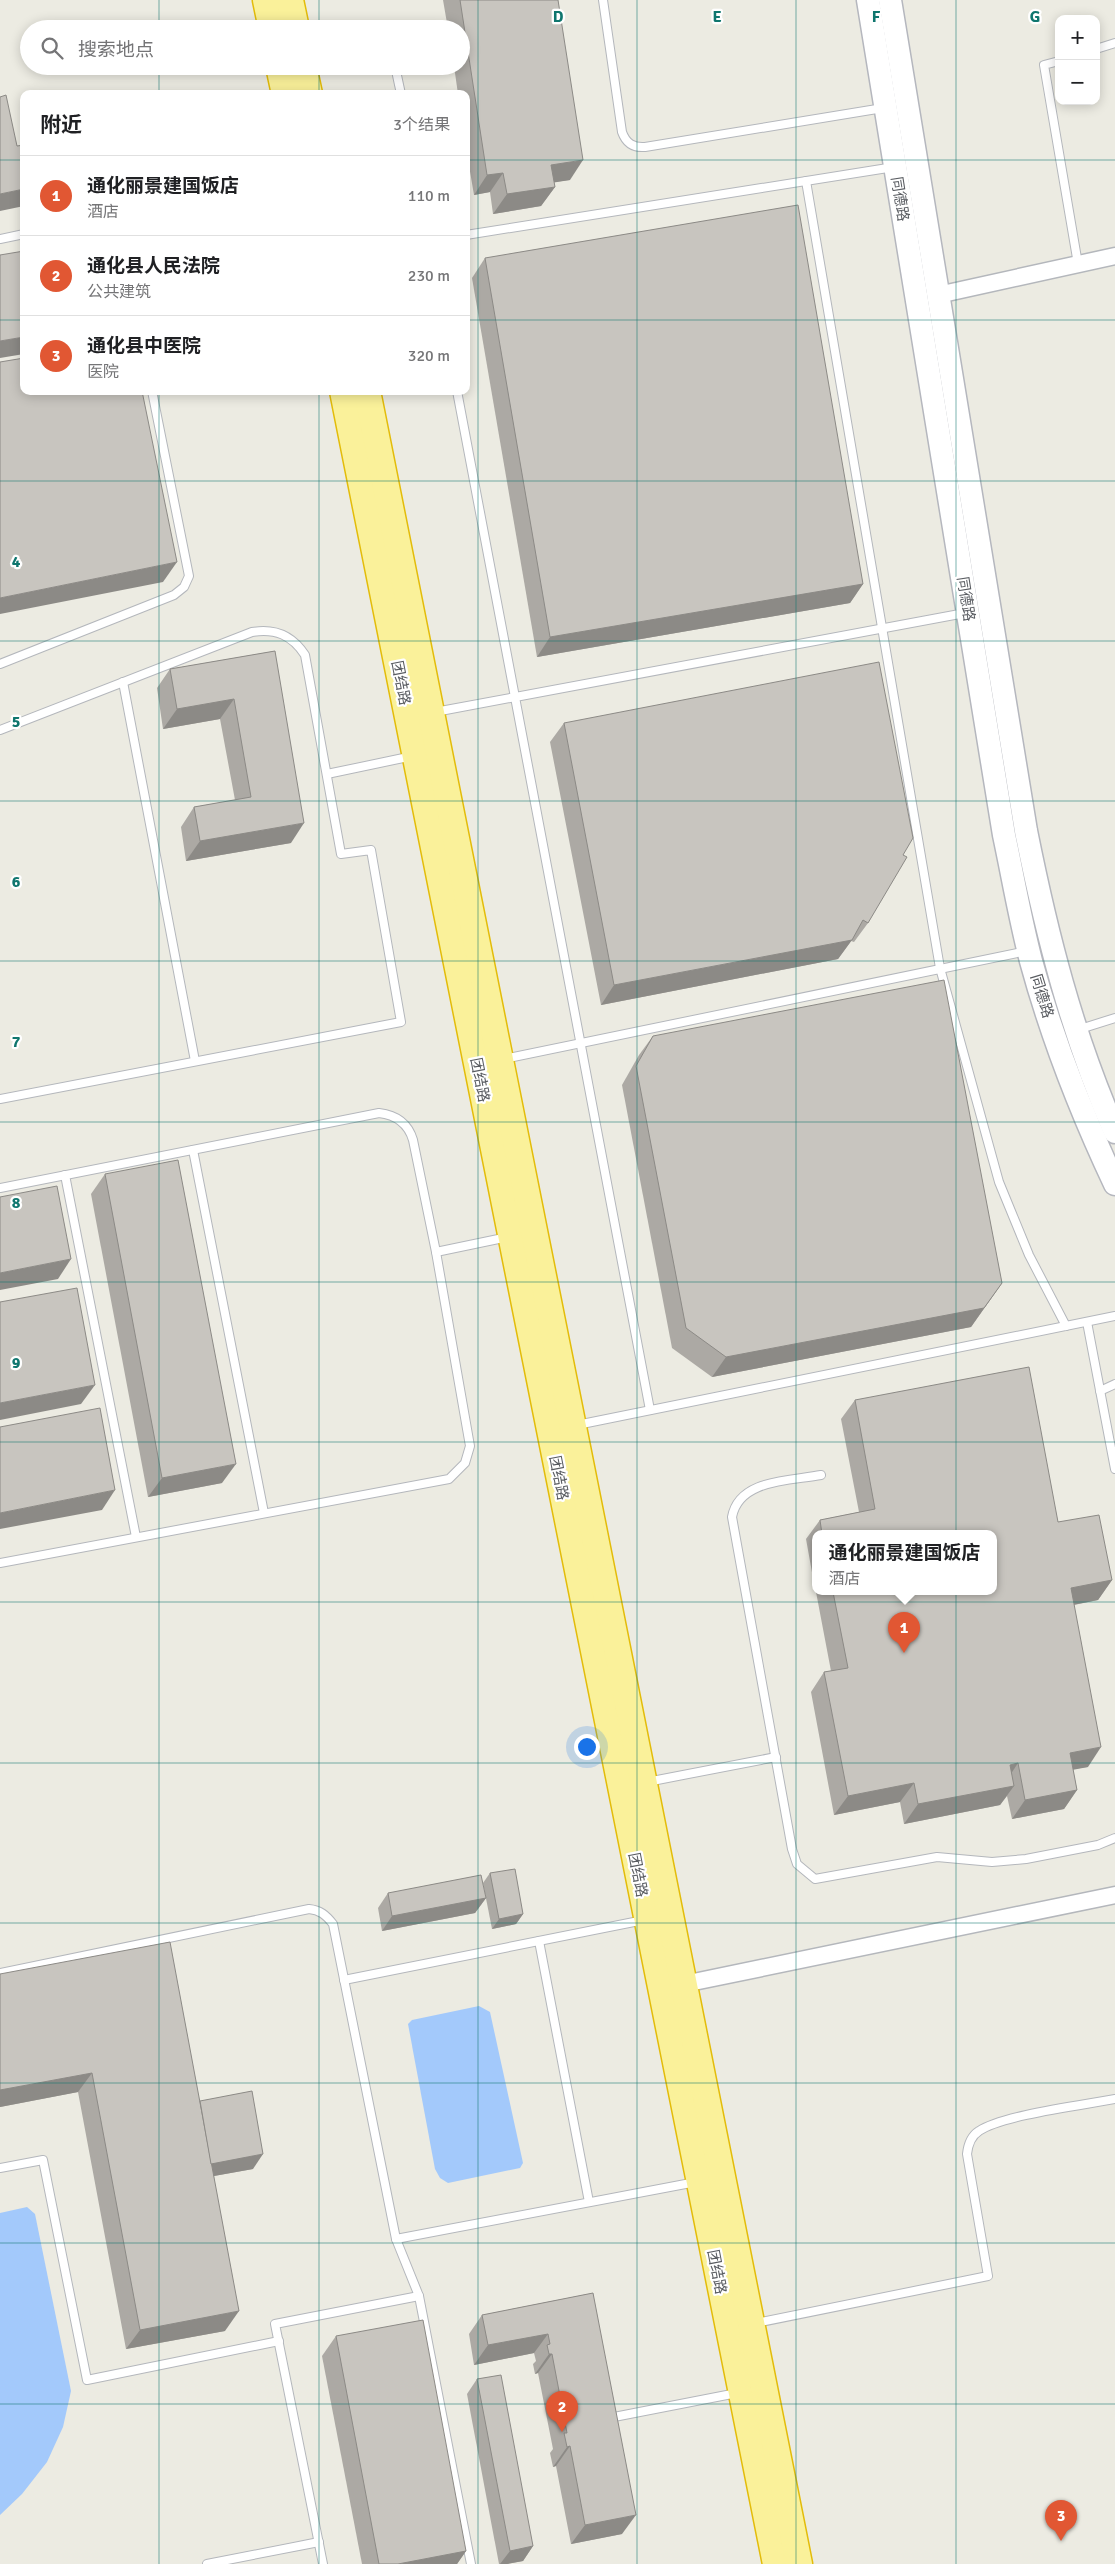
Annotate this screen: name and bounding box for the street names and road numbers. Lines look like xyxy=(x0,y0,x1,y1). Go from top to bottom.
street label: 同德路 xyxy=(888,175,912,223)
street label: 同德路 xyxy=(954,575,978,623)
street label: 团结路 xyxy=(388,659,414,707)
street label: 同德路 xyxy=(1027,972,1057,1020)
street label: 团结路 xyxy=(467,1056,493,1104)
street label: 团结路 xyxy=(546,1454,572,1502)
street label: 团结路 xyxy=(625,1851,651,1899)
street label: 团结路 xyxy=(704,2248,730,2296)

